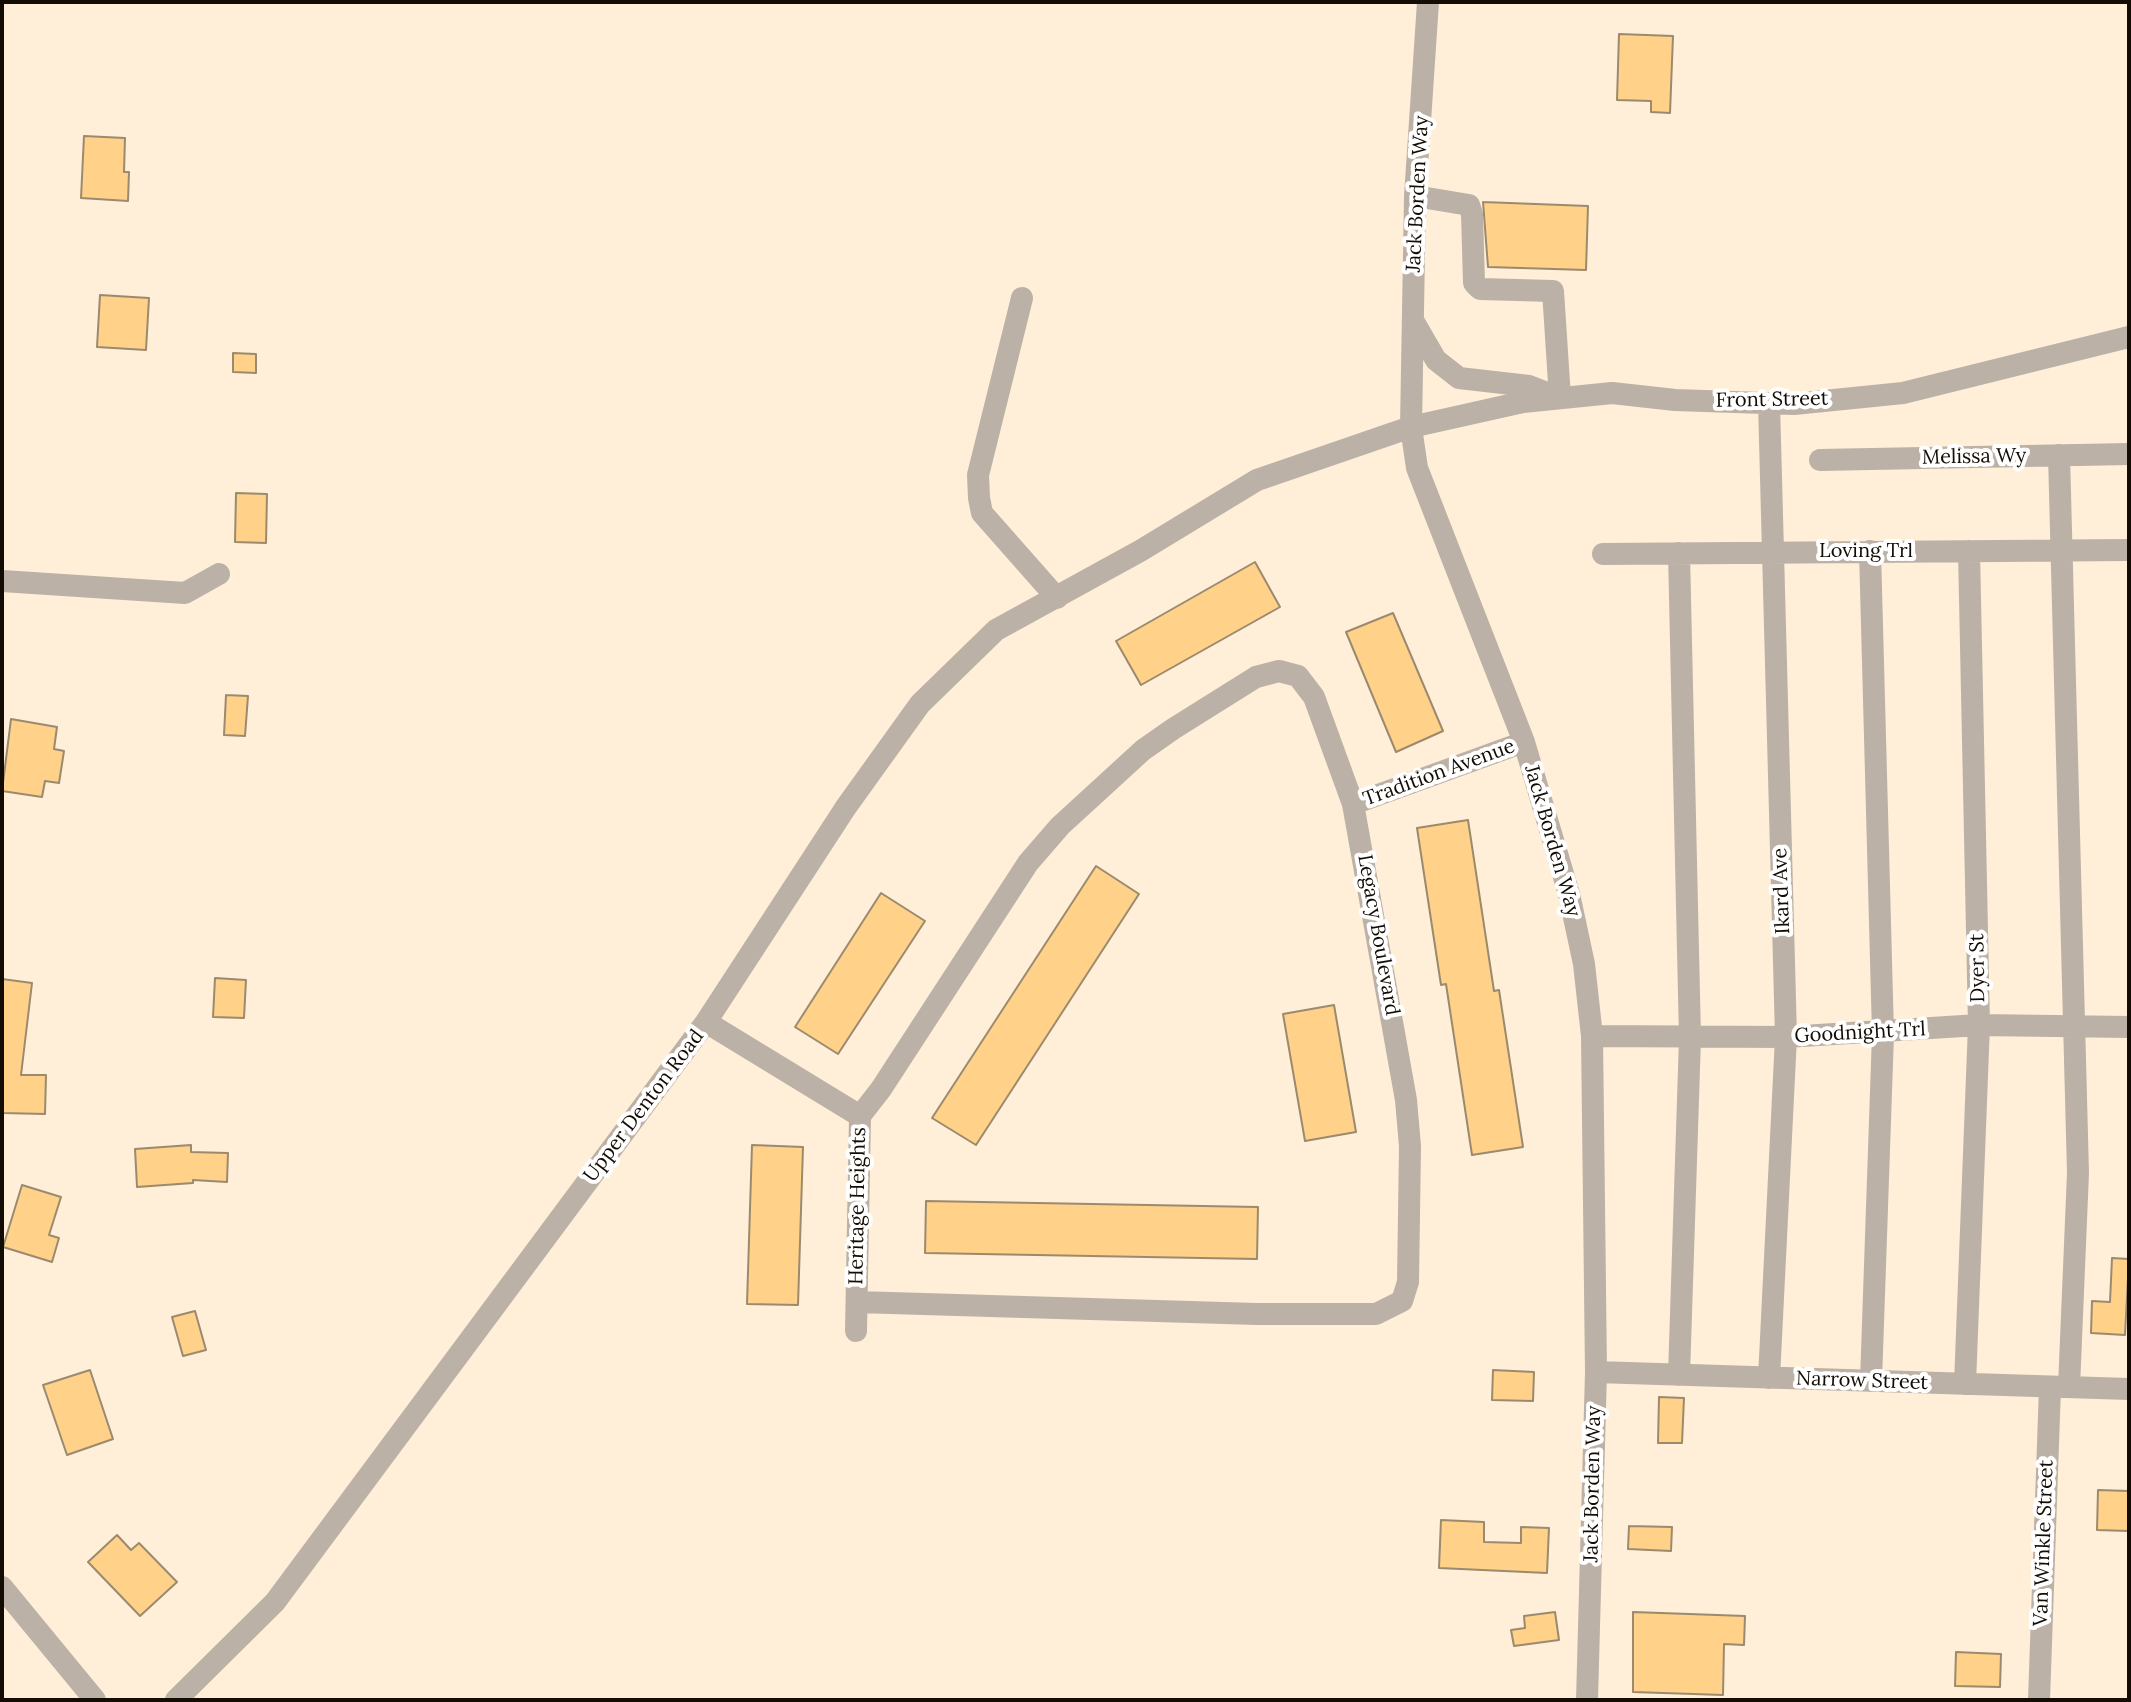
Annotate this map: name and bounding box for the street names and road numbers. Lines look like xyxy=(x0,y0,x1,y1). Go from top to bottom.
street label: Jack Borden Way xyxy=(1402,115,1434,273)
street label: Front Street xyxy=(1715,387,1829,413)
street label: Melissa Wy xyxy=(1922,444,2026,470)
street label: Loving Trl xyxy=(1819,539,1913,563)
street label: Tradition Avenue xyxy=(1360,734,1518,812)
street label: Jack Borden Way xyxy=(1519,762,1585,920)
street label: Ikard Ave xyxy=(1768,847,1796,935)
street label: Legacy Boulevard xyxy=(1352,853,1404,1017)
street label: Dyer St xyxy=(1965,933,1991,1003)
street label: Goodnight Trl xyxy=(1794,1018,1926,1048)
street label: Upper Denton Road xyxy=(579,1025,709,1187)
street label: Heritage Heights xyxy=(845,1127,871,1285)
street label: Narrow Street xyxy=(1796,1367,1928,1395)
street label: Jack Borden Way xyxy=(1580,1405,1606,1563)
street label: Van Winkle Street xyxy=(2029,1459,2059,1627)

